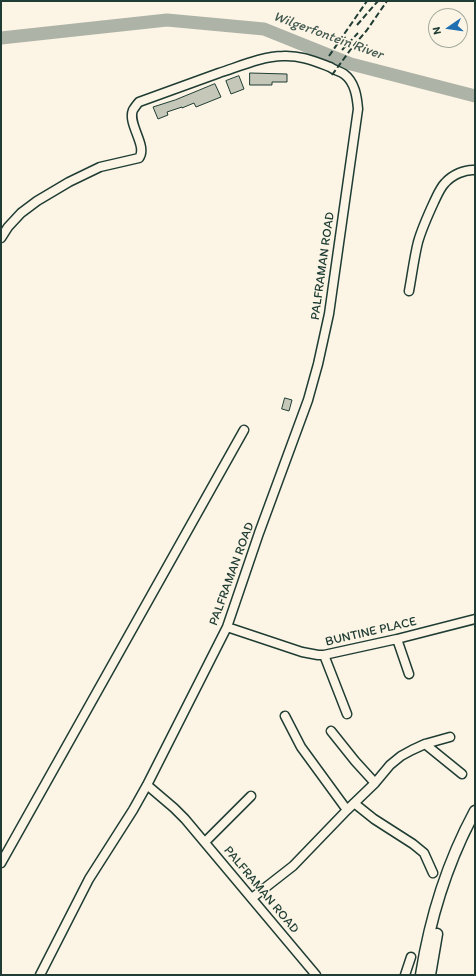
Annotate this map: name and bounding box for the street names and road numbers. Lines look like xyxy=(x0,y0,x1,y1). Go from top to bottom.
street label: PALFRAMAN ROAD xyxy=(308,211,338,321)
street label: PALFRAMAN ROAD xyxy=(206,520,258,628)
street label: BUNTINE PLACE xyxy=(324,614,418,650)
street label: PALFRAMAN ROAD xyxy=(220,843,302,937)

